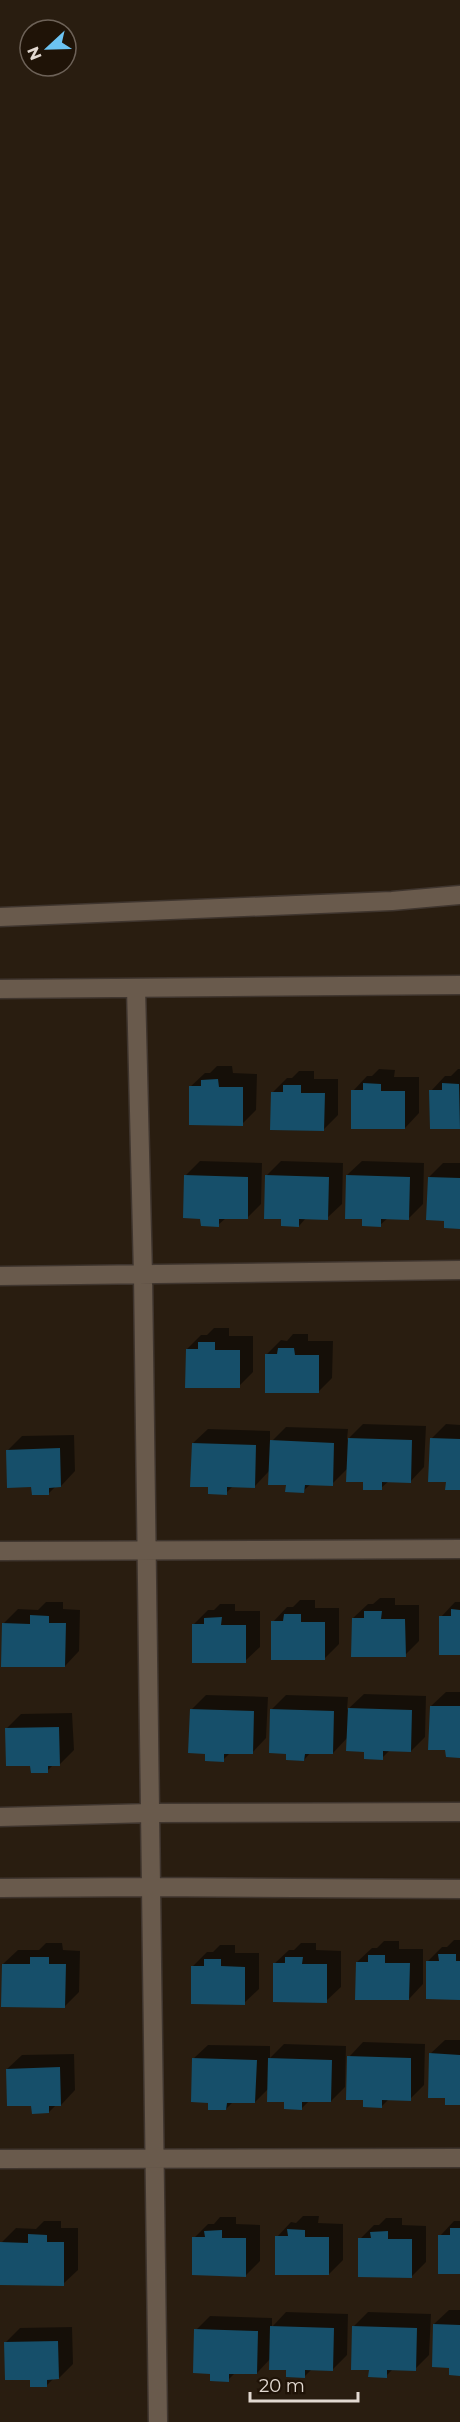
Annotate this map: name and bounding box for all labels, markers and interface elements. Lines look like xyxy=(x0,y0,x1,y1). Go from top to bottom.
north arrow xyxy=(18,18,78,78)
text: N xyxy=(23,44,46,63)
scale bar xyxy=(250,2365,358,2403)
text: 20 m xyxy=(259,2375,305,2397)

